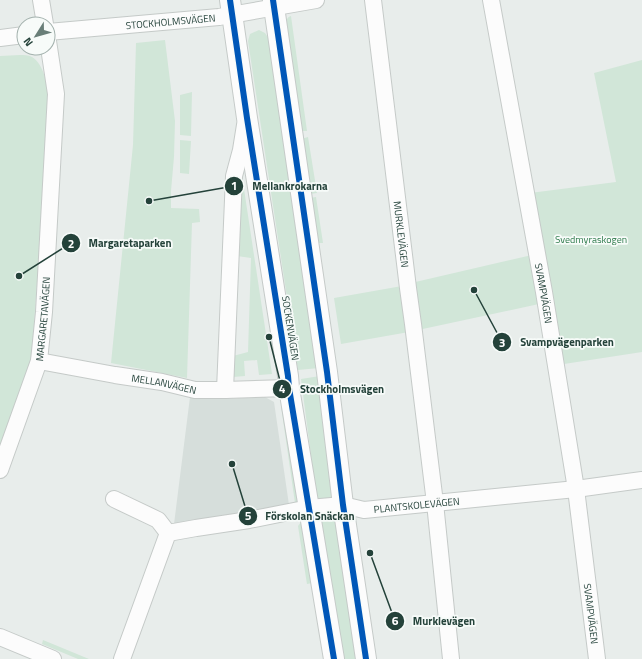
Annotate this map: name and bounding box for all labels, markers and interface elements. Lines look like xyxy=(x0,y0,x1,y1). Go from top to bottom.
street label: STOCKHOLMSVÄGEN xyxy=(125,10,216,33)
north arrow xyxy=(16,16,56,56)
text: N xyxy=(19,34,37,50)
callout: Mellankrokarna xyxy=(224,174,336,197)
text: 1 xyxy=(231,176,237,195)
text: Mellankrokarna xyxy=(252,178,328,194)
street label: MURKLEVÄGEN xyxy=(389,200,412,268)
callout: Margaretaparken xyxy=(61,232,180,255)
park label: Svedmyraskogen xyxy=(555,232,627,247)
text: 2 xyxy=(68,234,74,253)
text: Margaretaparken xyxy=(89,235,171,251)
street label: SVAMPVÄGEN xyxy=(531,262,556,325)
street label: MARGARETAVÄGEN xyxy=(32,276,54,362)
street label: SOCKENVÄGEN xyxy=(278,295,303,361)
callout: Svampvägenparken xyxy=(492,331,621,354)
text: 3 xyxy=(499,333,505,352)
text: Svampvägenparken xyxy=(520,334,614,350)
street label: MELLANVÄGEN xyxy=(130,371,198,398)
callout: Stockholmsvägen xyxy=(272,377,393,400)
text: 4 xyxy=(279,379,286,398)
text: Stockholmsvägen xyxy=(300,381,384,397)
street label: PLANTSKOLEVÄGEN xyxy=(373,494,460,517)
callout: Förskolan Snäckan xyxy=(238,505,363,528)
text: 5 xyxy=(245,506,252,525)
text: Förskolan Snäckan xyxy=(265,508,355,524)
street label: SVAMPVÄGEN xyxy=(580,583,602,645)
callout: Murklevägen xyxy=(385,610,483,633)
text: 6 xyxy=(392,611,399,630)
text: Murklevägen xyxy=(413,613,475,629)

